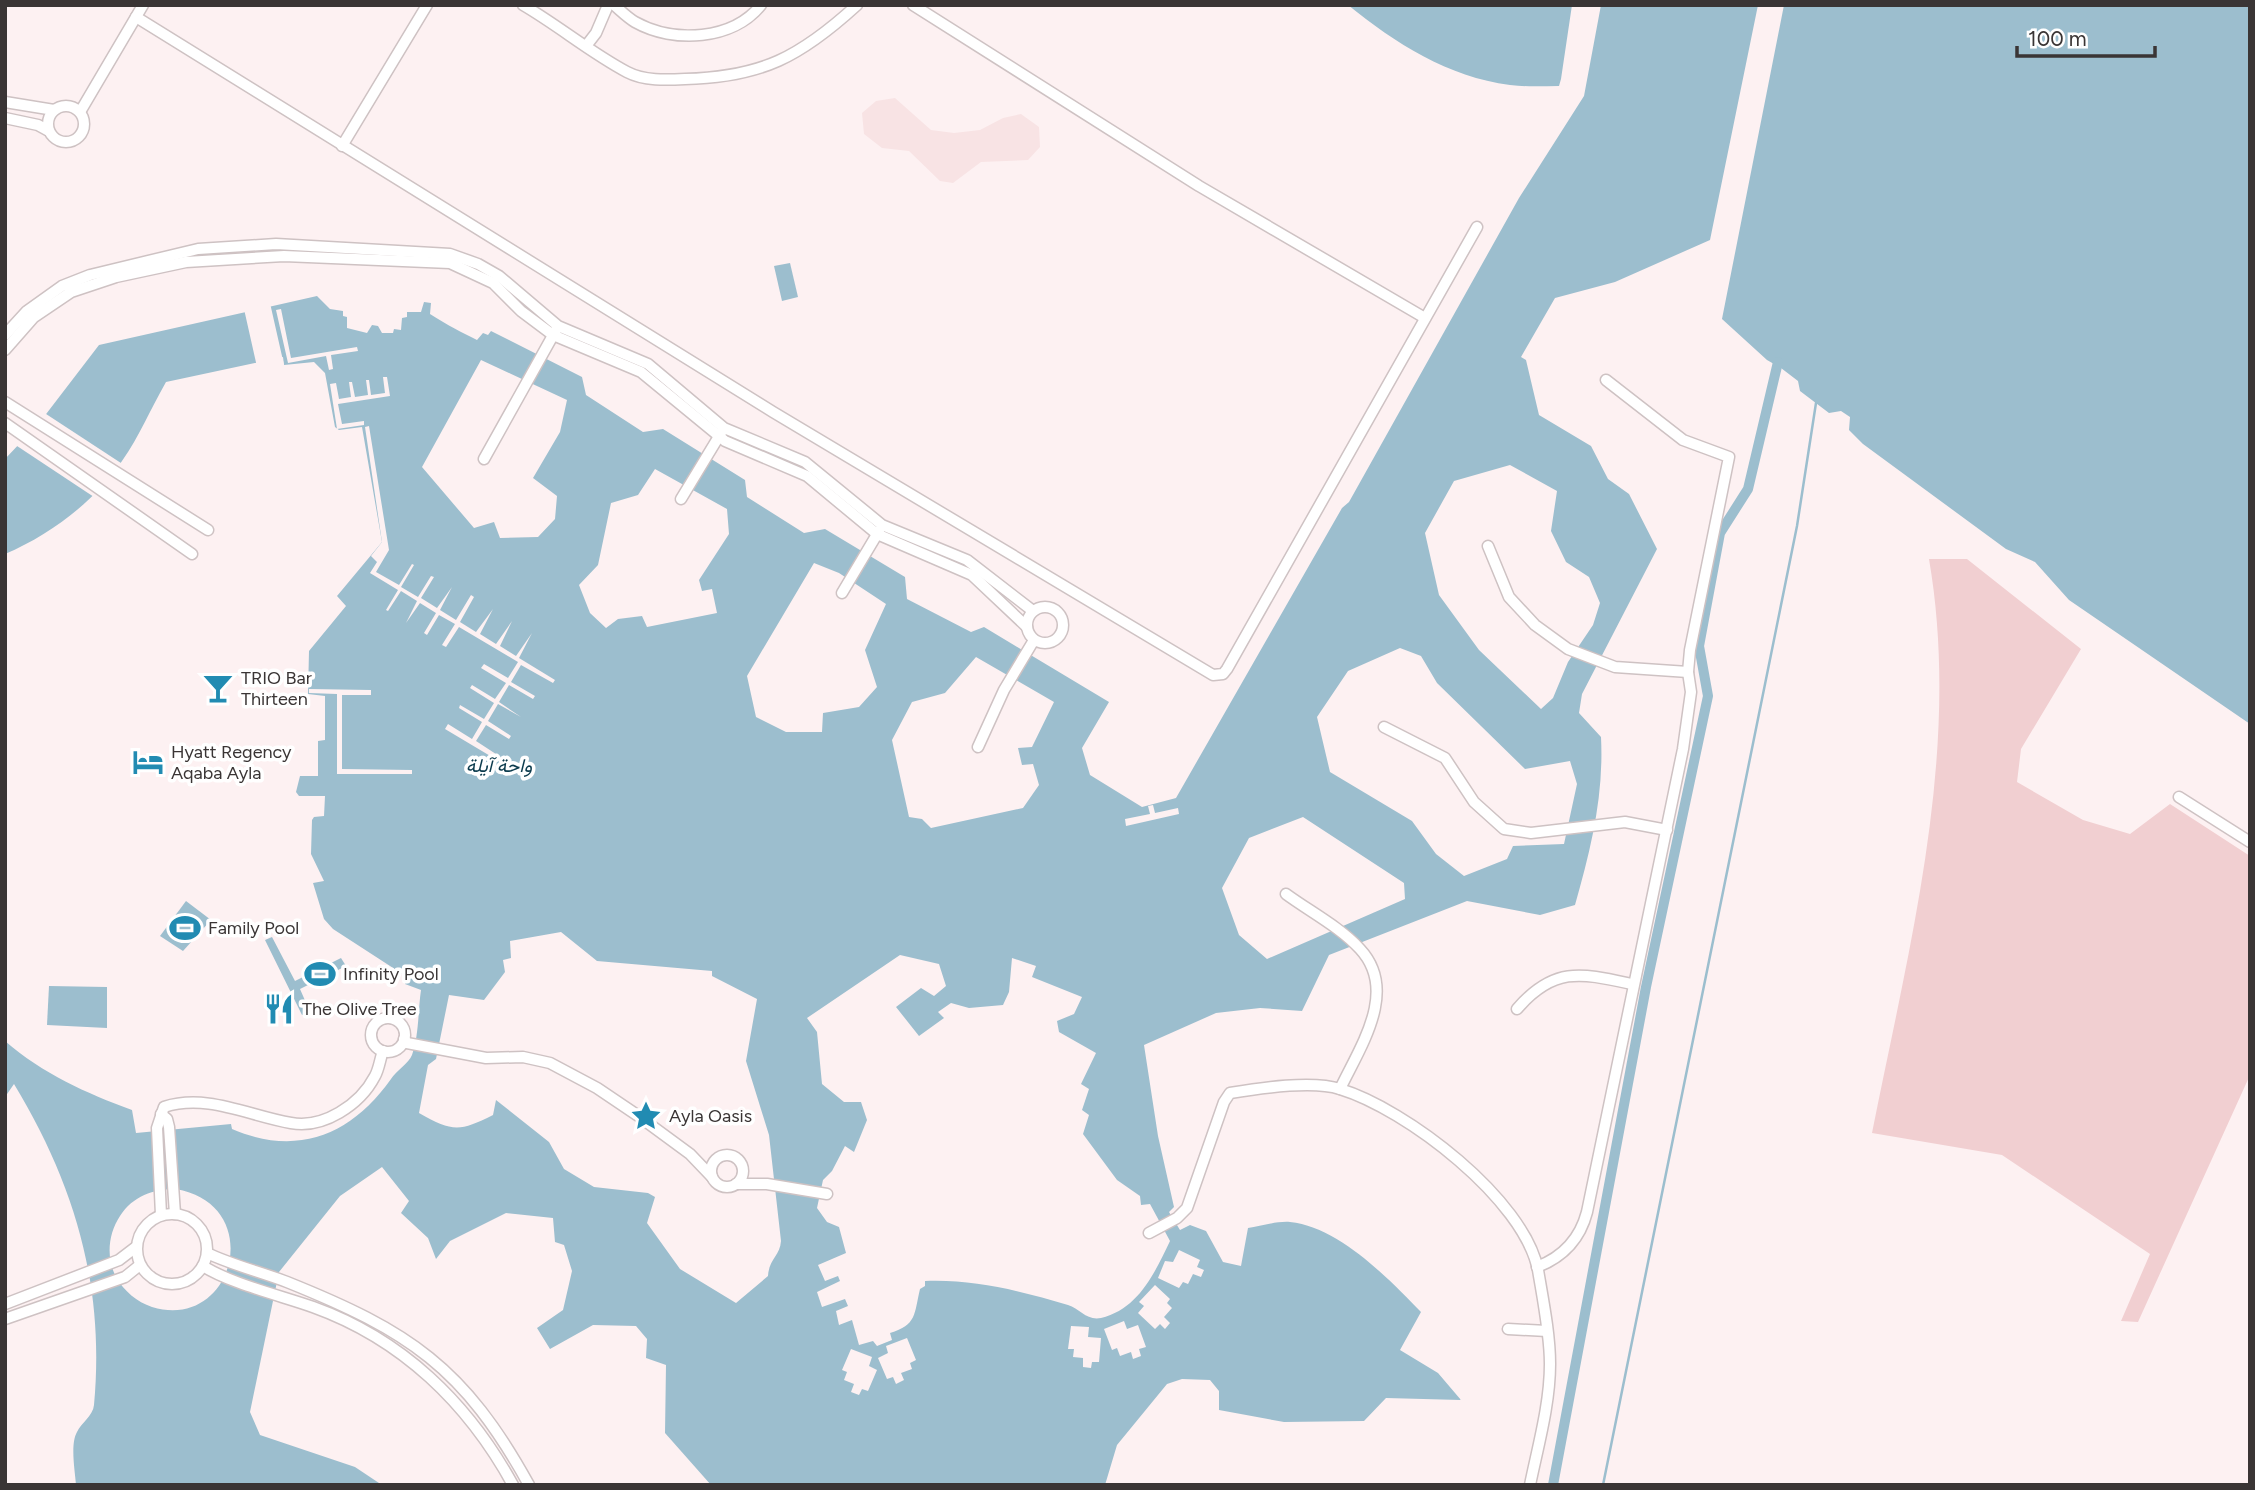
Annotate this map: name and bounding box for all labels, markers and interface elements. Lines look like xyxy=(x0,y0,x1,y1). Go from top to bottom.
scale bar xyxy=(2017,14,2155,58)
text: 100 m xyxy=(2028,26,2087,51)
place label: TRIO Bar Thirteen xyxy=(241,667,312,710)
bar icon: TRIO Bar Thirteen xyxy=(201,671,235,705)
place label: Hyatt Regency Aqaba Ayla xyxy=(171,741,292,784)
hotel icon: Hyatt Regency Aqaba Ayla xyxy=(131,745,165,779)
water label: واحة آيلة xyxy=(466,754,533,777)
sports icon: Family Pool xyxy=(168,911,202,945)
place label: Family Pool xyxy=(208,917,299,939)
sports icon: Infinity Pool xyxy=(303,957,337,991)
place label: Infinity Pool xyxy=(343,963,439,985)
restaurant icon: The Olive Tree xyxy=(262,992,296,1026)
place label: The Olive Tree xyxy=(302,998,417,1020)
place icon: Ayla Oasis xyxy=(629,1099,663,1133)
place label: Ayla Oasis xyxy=(669,1105,752,1127)

